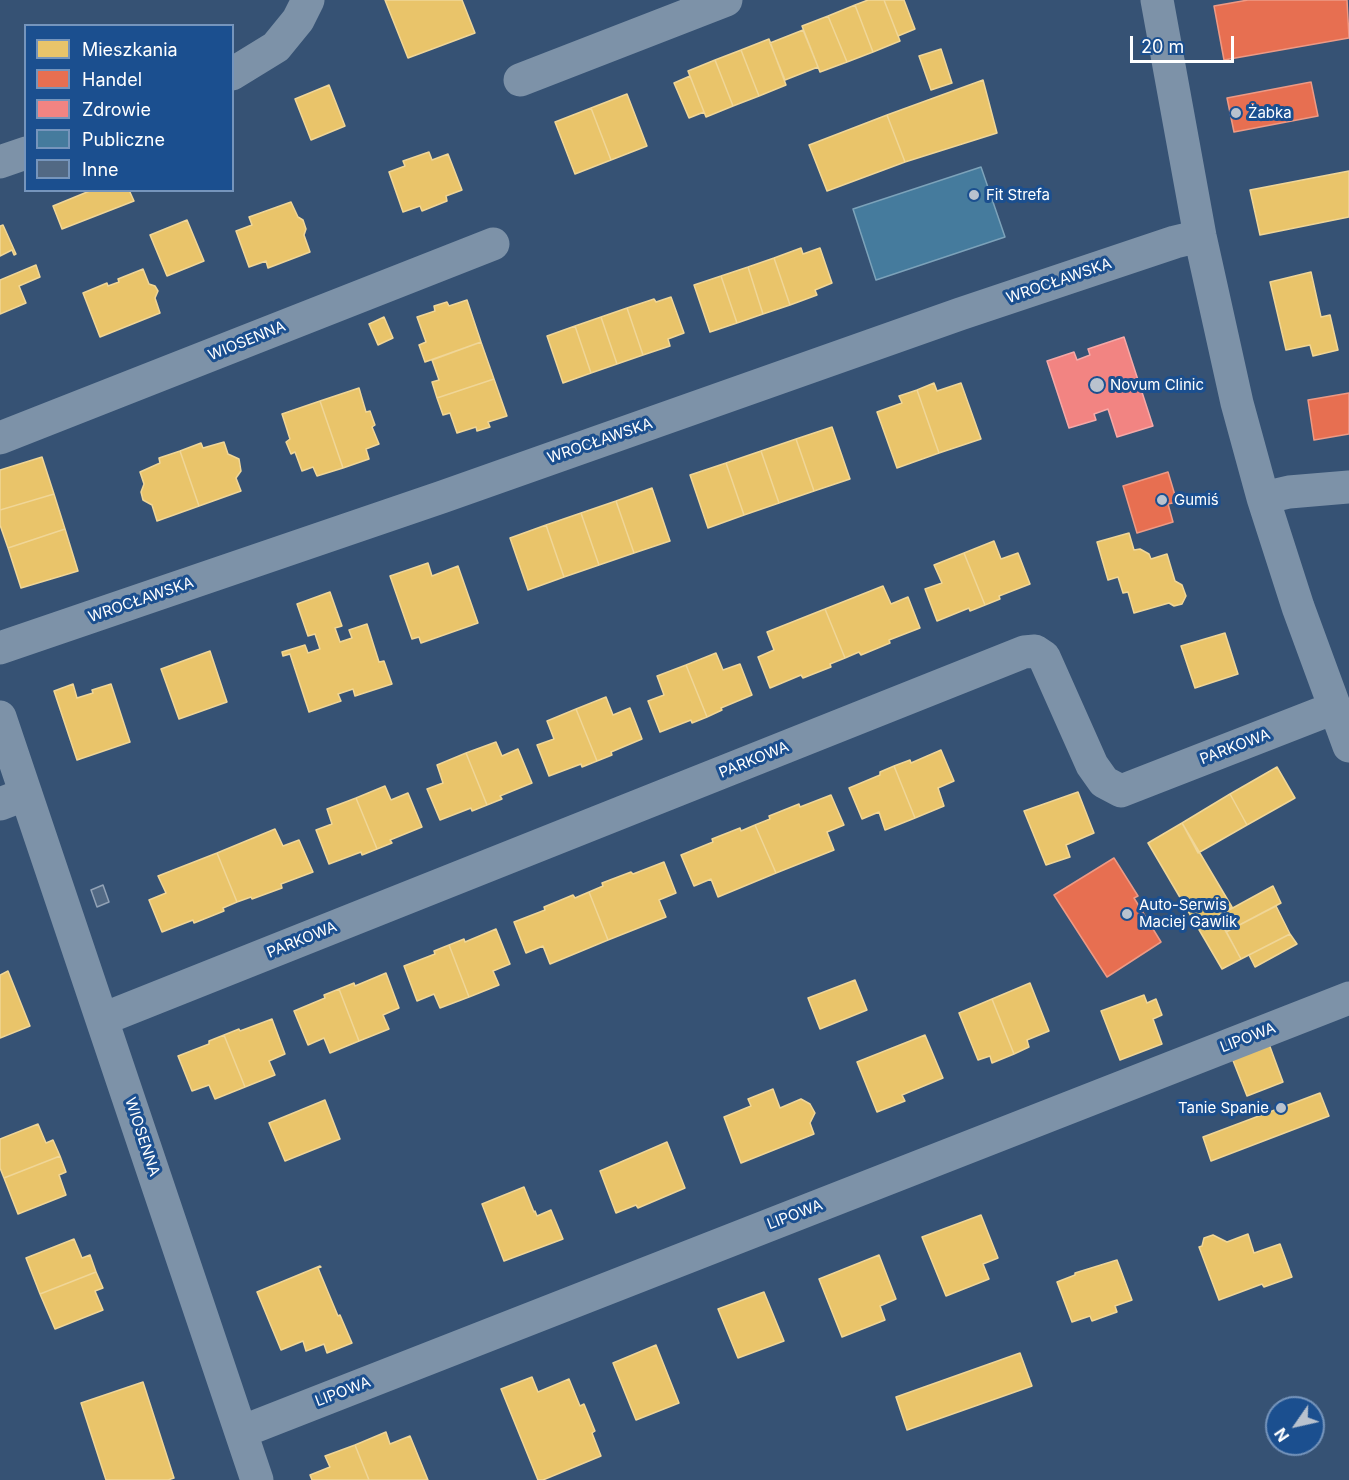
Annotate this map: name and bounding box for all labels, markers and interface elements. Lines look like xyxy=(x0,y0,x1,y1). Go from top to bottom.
legend xyxy=(24,24,234,192)
scale bar xyxy=(1133,24,1236,62)
text: 20 m xyxy=(1141,36,1184,57)
text: Mieszkania xyxy=(82,39,178,60)
text: Handel xyxy=(82,69,142,90)
text: Zdrowie xyxy=(82,99,151,120)
place label: Żabka xyxy=(1248,104,1292,122)
marker: Żabka xyxy=(1229,106,1243,120)
text: Publiczne xyxy=(82,129,165,150)
text: Inne xyxy=(82,159,119,180)
place label: Fit Strefa xyxy=(986,186,1050,204)
marker: Fit Strefa xyxy=(967,188,981,202)
street label: WROCŁAWSKA xyxy=(1004,255,1114,307)
street label: WIOSENNA xyxy=(206,317,288,365)
marker: Novum Clinic xyxy=(1088,376,1106,394)
place label: Novum Clinic xyxy=(1110,376,1204,394)
street label: WROCŁAWSKA xyxy=(545,415,655,467)
place label: Gumiś xyxy=(1174,491,1219,509)
marker: Gumiś xyxy=(1155,493,1169,507)
street label: WROCŁAWSKA xyxy=(86,574,196,626)
street label: PARKOWA xyxy=(1197,725,1273,769)
street label: PARKOWA xyxy=(716,738,792,782)
place label: Auto-Serwis Maciej Gawlik xyxy=(1139,896,1237,931)
marker: Auto-Serwis Maciej Gawlik xyxy=(1120,907,1134,921)
street label: PARKOWA xyxy=(264,918,340,962)
street label: LIPOWA xyxy=(1218,1019,1278,1057)
street label: WIOSENNA xyxy=(121,1095,163,1179)
place label: Tanie Spanie xyxy=(1178,1099,1269,1117)
marker: Tanie Spanie xyxy=(1274,1101,1288,1115)
street label: LIPOWA xyxy=(765,1196,825,1234)
street label: LIPOWA xyxy=(313,1373,373,1411)
north arrow xyxy=(1265,1396,1325,1456)
text: N xyxy=(1270,1424,1293,1446)

